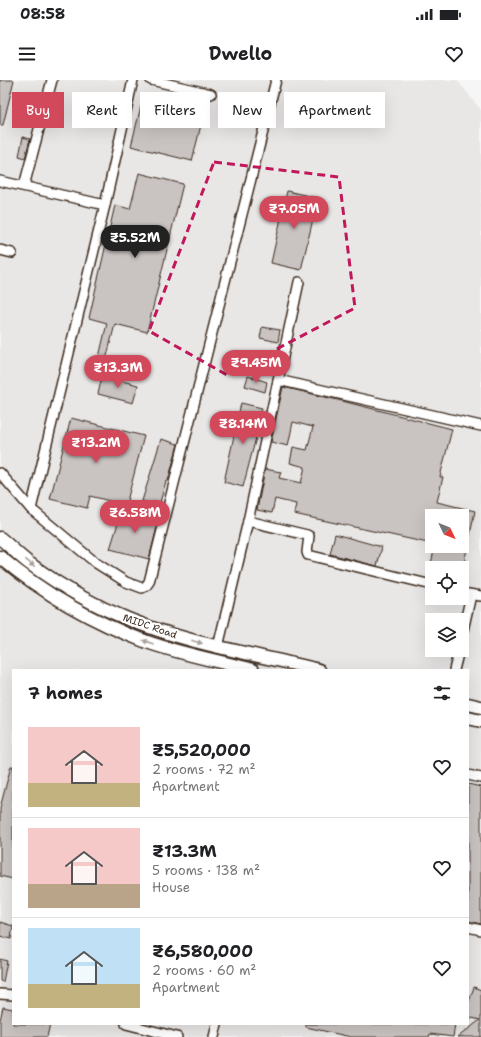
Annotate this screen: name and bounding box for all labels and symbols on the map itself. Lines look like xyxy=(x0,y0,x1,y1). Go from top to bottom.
pin: ₹7.05M xyxy=(261,196,327,230)
pin: ₹5.52M xyxy=(102,225,168,259)
pin: ₹9.45M xyxy=(223,350,289,384)
pin: ₹13.3M xyxy=(85,355,151,389)
pin: ₹8.14M xyxy=(210,411,276,445)
pin: ₹13.2M xyxy=(63,430,129,464)
pin: ₹6.58M xyxy=(102,500,168,534)
north arrow xyxy=(425,509,469,553)
one-way arrow xyxy=(24,559,35,568)
street label: MIDC Road xyxy=(121,611,179,642)
one-way arrow xyxy=(141,638,153,644)
one-way arrow xyxy=(192,639,204,645)

